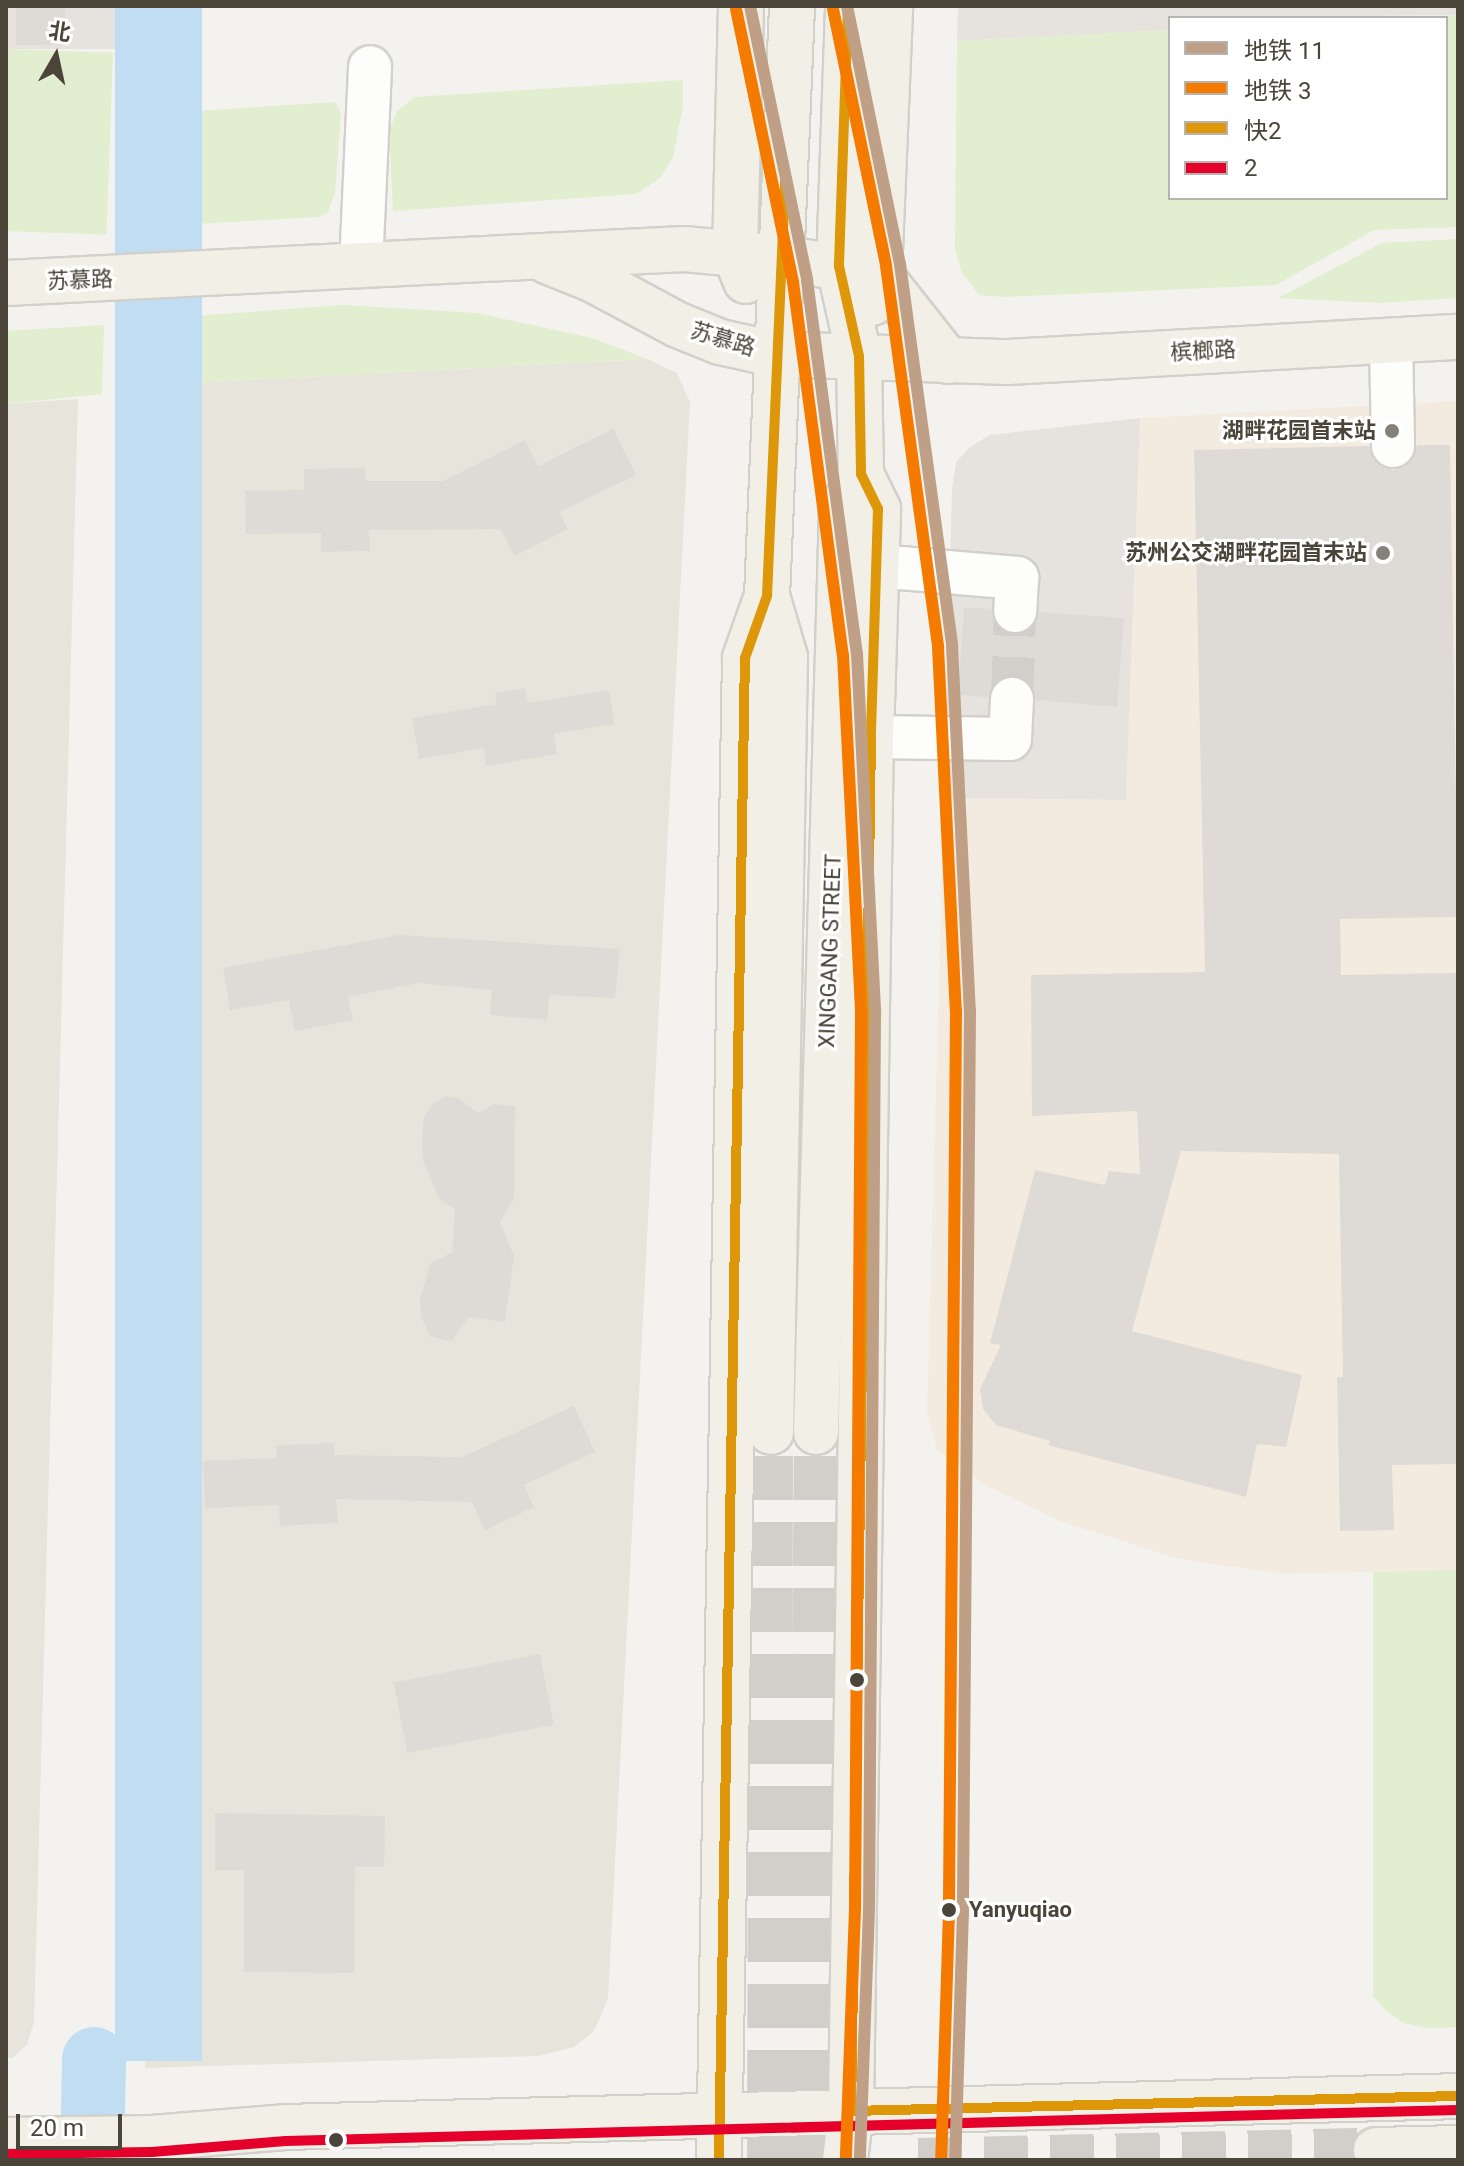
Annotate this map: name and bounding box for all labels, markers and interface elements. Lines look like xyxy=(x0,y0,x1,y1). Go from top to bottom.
north arrow xyxy=(16,16,96,96)
legend xyxy=(1168,16,1448,200)
text: 北 xyxy=(47,18,73,46)
text: 地铁 11 xyxy=(1244,37,1325,65)
text: 地铁 3 xyxy=(1244,77,1311,105)
text: 快2 xyxy=(1244,117,1282,145)
text: 2 xyxy=(1244,154,1258,182)
street label: 苏慕路 xyxy=(47,266,113,294)
street label: 苏慕路 xyxy=(688,317,758,361)
street label: 槟榔路 xyxy=(1169,336,1237,366)
place label: 湖畔花园首末站 xyxy=(1222,418,1376,444)
marker: 湖畔花园首末站 xyxy=(1383,422,1401,440)
place label: 苏州公交湖畔花园首末站 xyxy=(1125,540,1367,566)
marker: 苏州公交湖畔花园首末站 xyxy=(1374,544,1392,562)
street label: XINGGANG STREET xyxy=(813,854,847,1048)
unlabelled marker xyxy=(849,1672,865,1688)
marker: Yanyuqiao xyxy=(936,1897,962,1923)
place label: Yanyuqiao xyxy=(969,1897,1072,1923)
scale bar xyxy=(20,2098,126,2148)
text: 20 m xyxy=(30,2114,84,2142)
unlabelled marker xyxy=(328,2132,344,2148)

